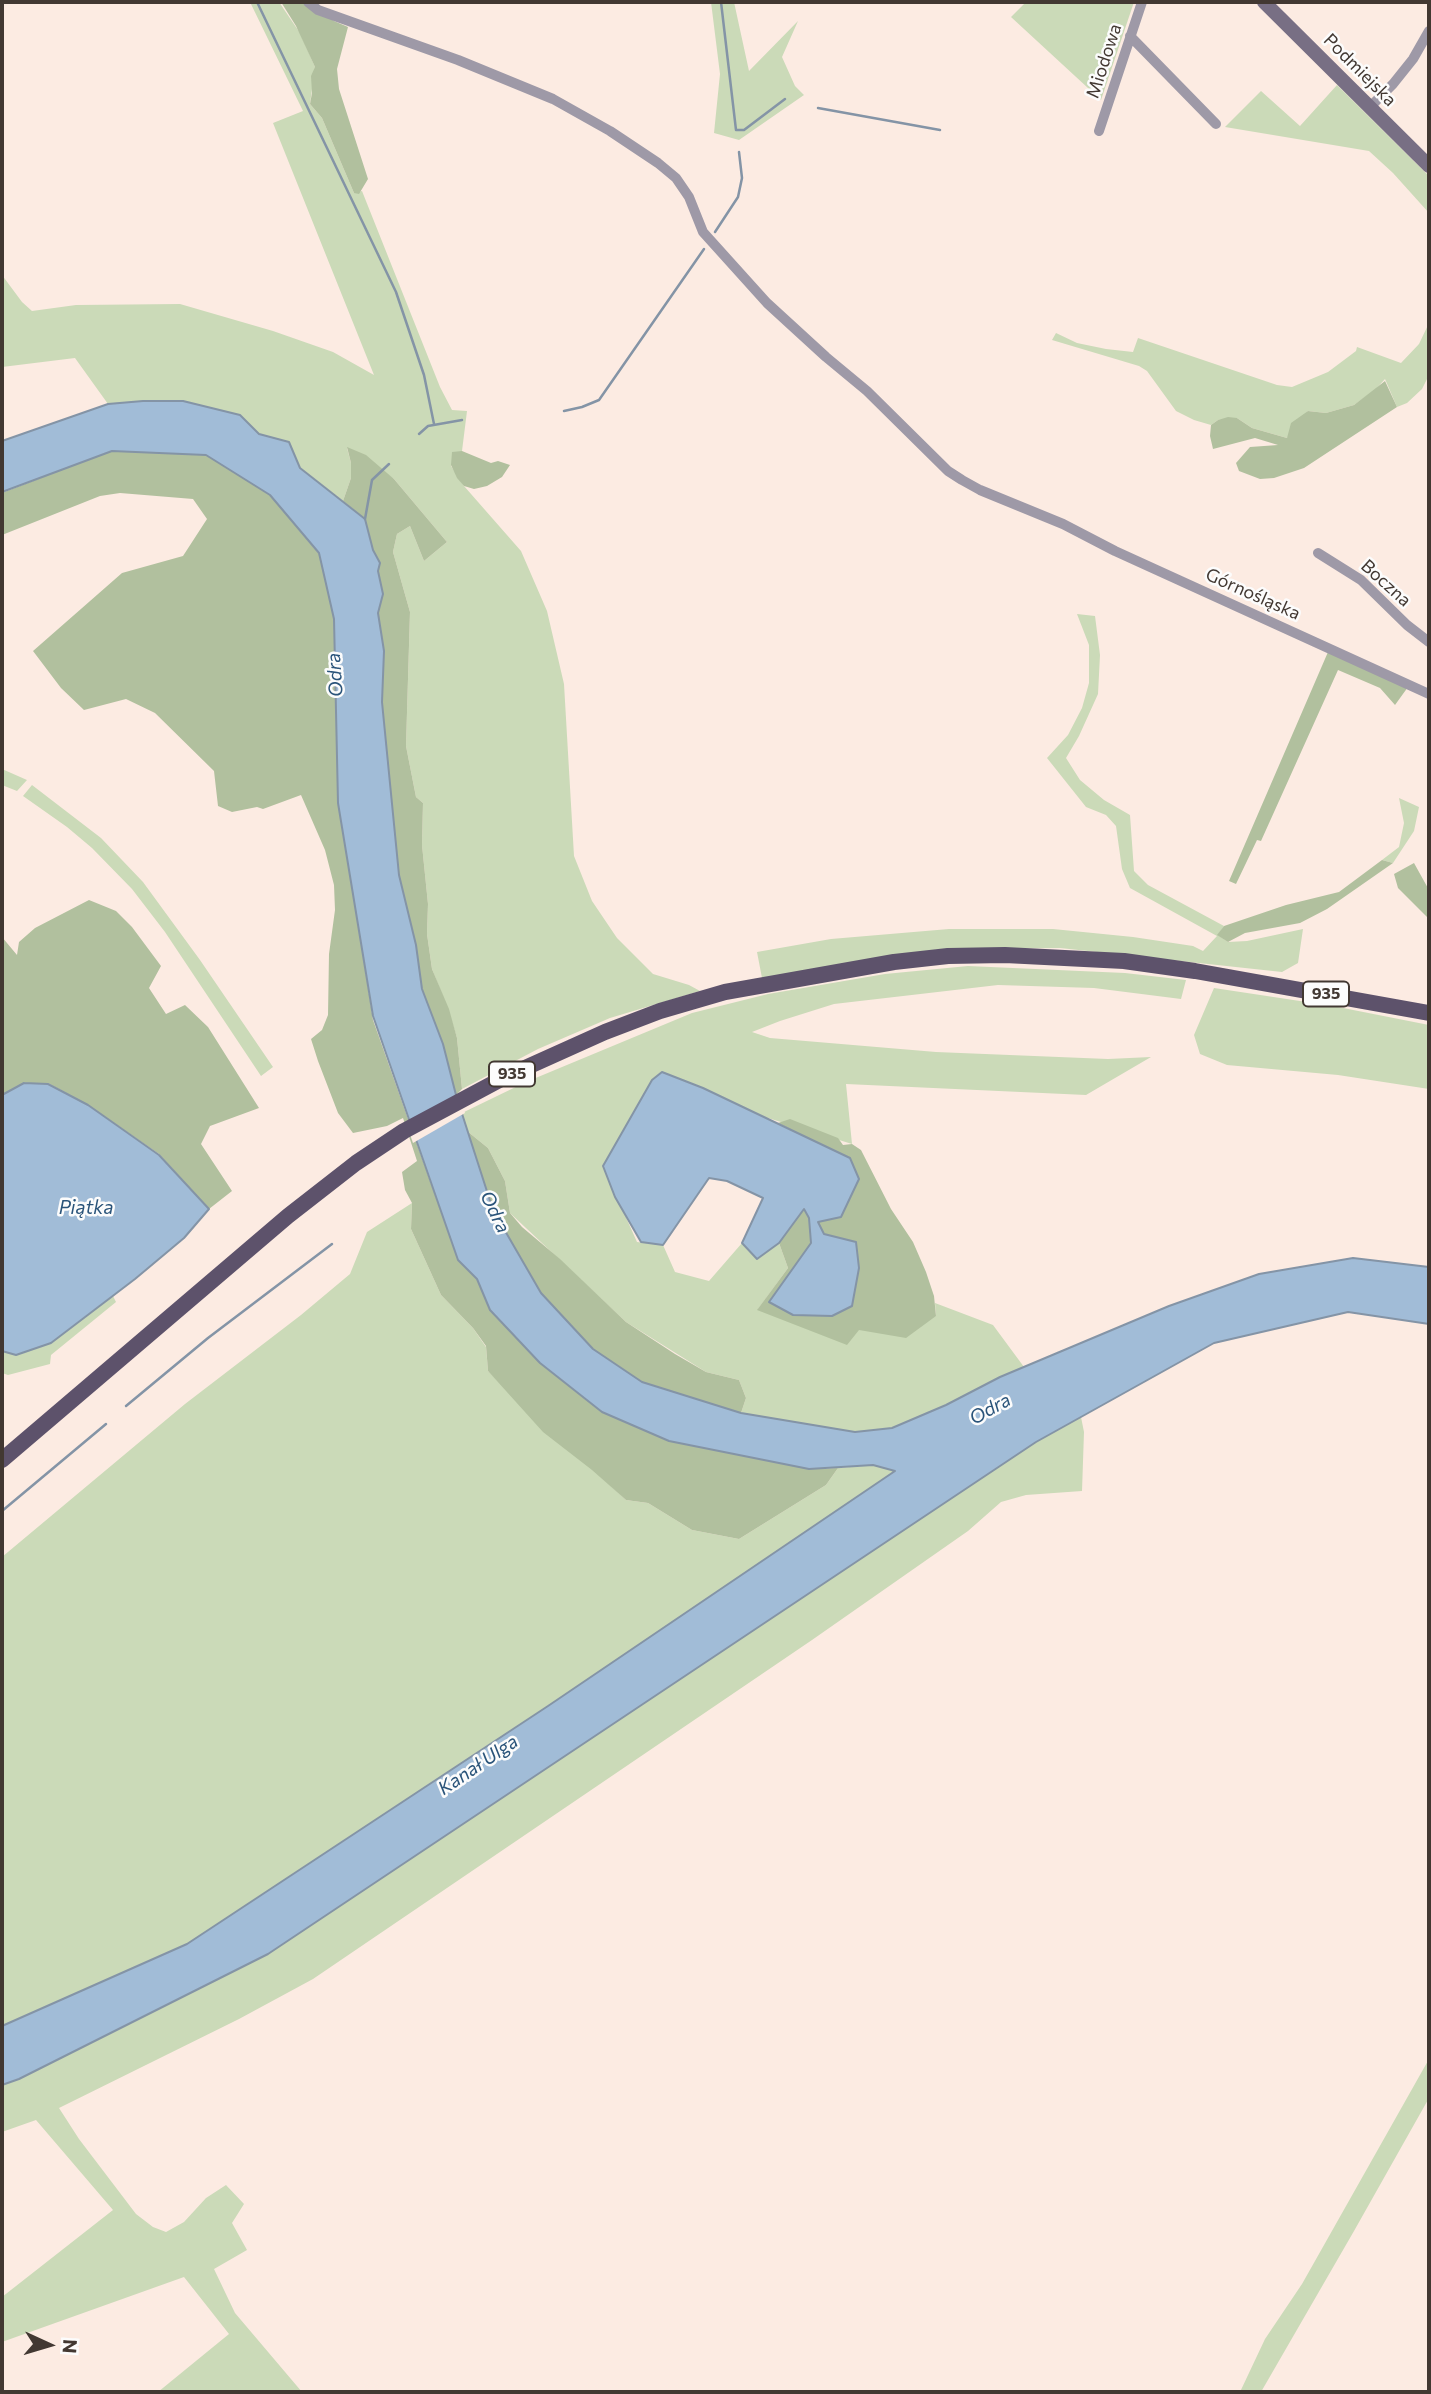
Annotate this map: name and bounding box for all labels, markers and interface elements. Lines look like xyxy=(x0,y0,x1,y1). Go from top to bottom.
street label: Miodowa xyxy=(1082,21,1126,101)
street label: Podmiejska xyxy=(1319,29,1401,111)
street label: Boczna xyxy=(1356,555,1416,611)
street label: Górnośląska xyxy=(1202,563,1304,625)
water label: Odra xyxy=(322,652,348,698)
road number: 935 xyxy=(1303,982,1349,1006)
road number: 935 xyxy=(489,1062,535,1086)
water label: Odra xyxy=(475,1187,515,1237)
water label: Piątka xyxy=(59,1197,113,1219)
water label: Odra xyxy=(965,1388,1015,1430)
water label: Kanał Ulga xyxy=(434,1730,522,1800)
north arrow xyxy=(14,2310,84,2380)
text: N xyxy=(58,2339,82,2354)

